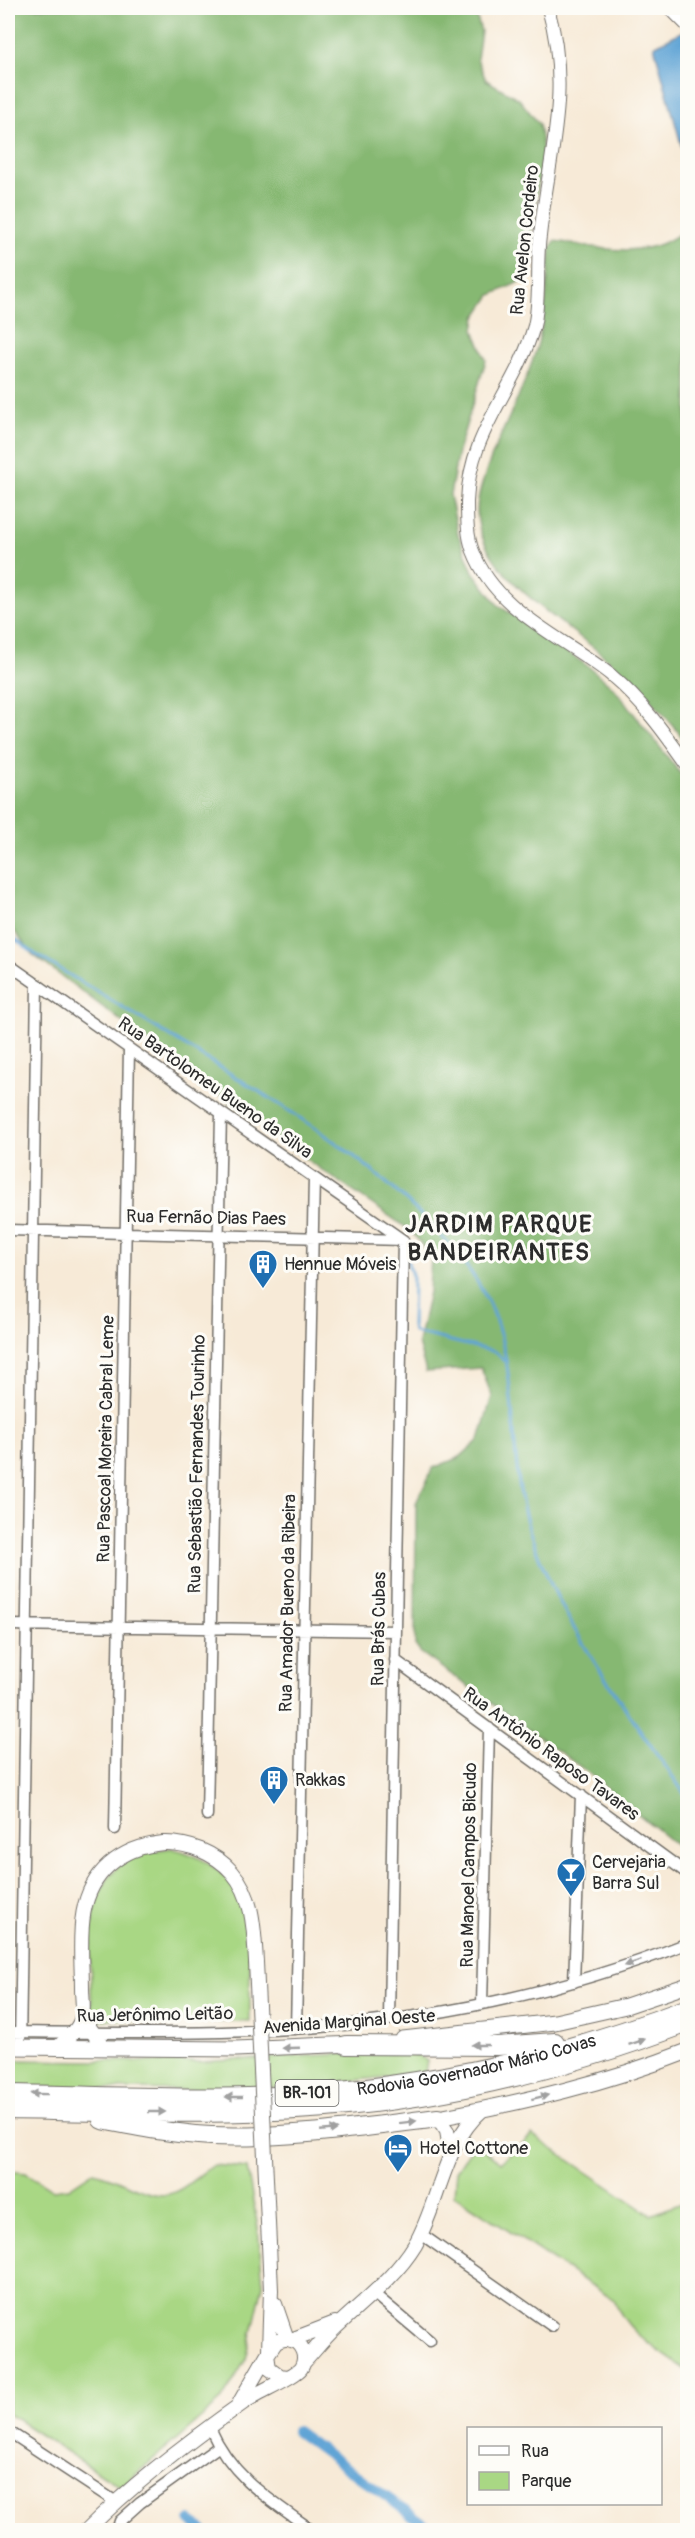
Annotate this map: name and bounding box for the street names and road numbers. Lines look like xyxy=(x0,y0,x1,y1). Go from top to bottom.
street label: Rua Avelon Cordeiro xyxy=(506,163,544,316)
street label: Rua Bartolomeu Bueno da Silva xyxy=(113,1012,317,1164)
street label: Rua Fernão Dias Paes xyxy=(126,1205,286,1231)
street label: Rua Pascoal Moreira Cabral Leme xyxy=(92,1315,120,1563)
street label: Rua Sebastião Fernandes Tourinho xyxy=(183,1334,211,1594)
street label: Rua Amador Bueno da Ribeira xyxy=(275,1494,301,1712)
street label: Rua Brás Cubas xyxy=(367,1572,391,1686)
street label: Rua Antônio Raposo Tavares xyxy=(458,1682,644,1826)
street label: Rua Manoel Campos Bicudo xyxy=(456,1762,482,1968)
street label: Rua Jerônimo Leitão xyxy=(77,2002,234,2028)
street label: Avenida Marginal Oeste xyxy=(262,2004,436,2039)
street label: Rodovia Governador Mário Covas xyxy=(355,2029,599,2101)
road number: BR-101 xyxy=(276,2080,338,2106)

